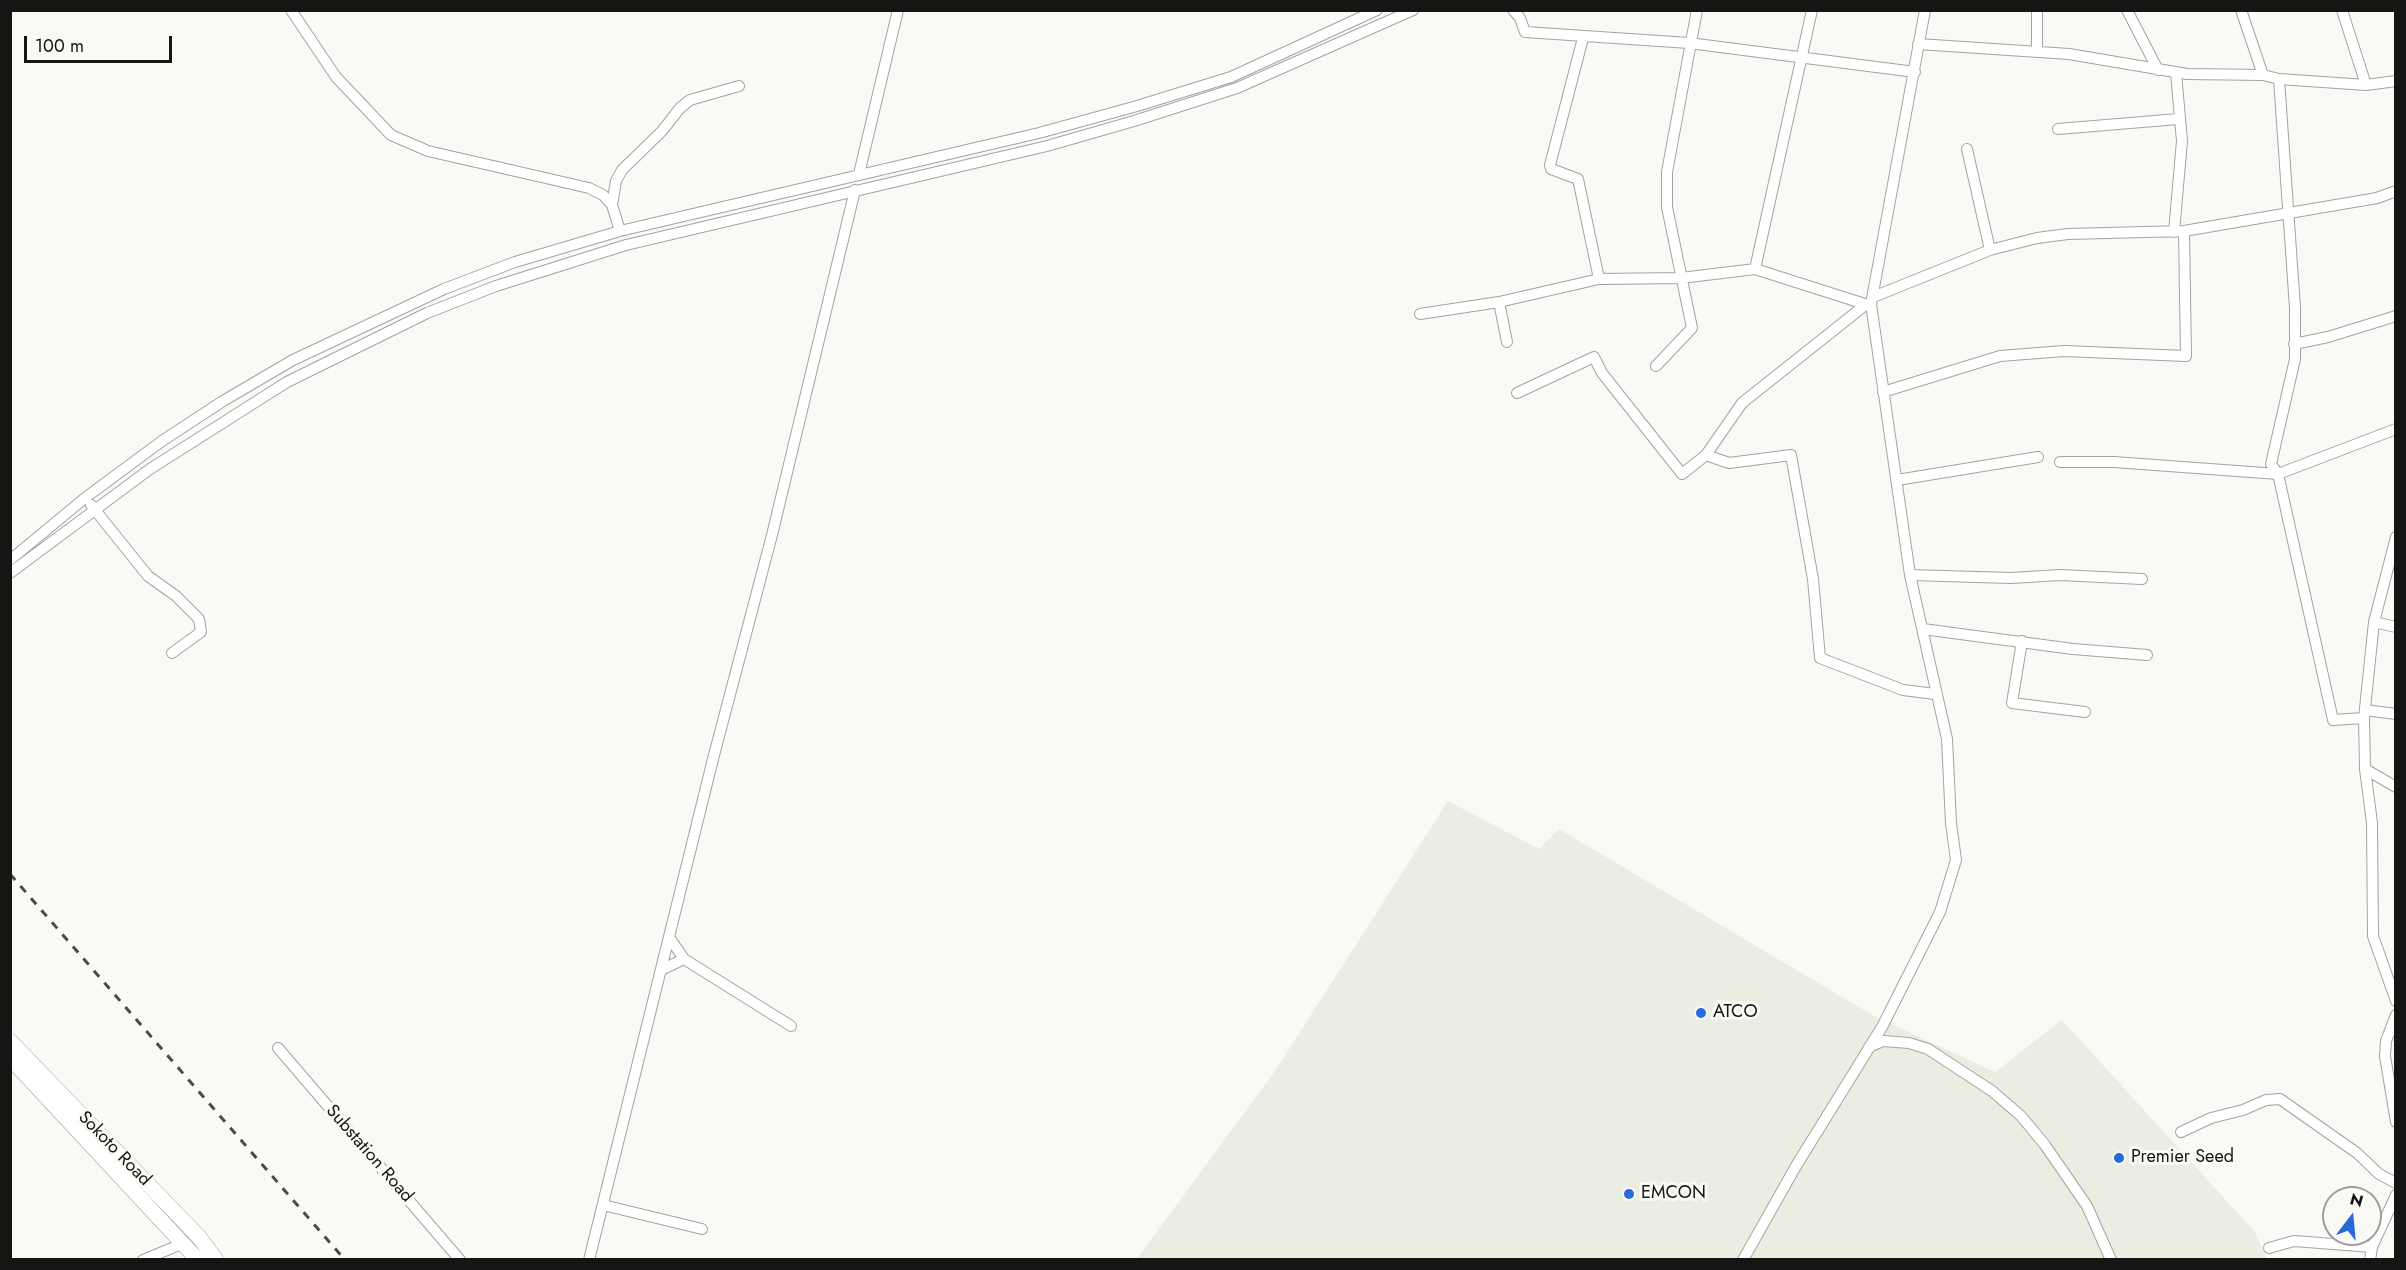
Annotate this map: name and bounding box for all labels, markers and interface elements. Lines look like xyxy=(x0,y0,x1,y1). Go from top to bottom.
scale bar xyxy=(27,24,176,62)
text: 100 m xyxy=(35,33,84,59)
place label: ATCO xyxy=(1713,1002,1758,1024)
marker: ATCO xyxy=(1694,1006,1708,1020)
street label: Substation Road xyxy=(321,1101,417,1207)
street label: Sokoto Road xyxy=(73,1107,155,1191)
place label: Premier Seed xyxy=(2131,1147,2234,1169)
marker: Premier Seed xyxy=(2112,1151,2126,1165)
place label: EMCON xyxy=(1641,1183,1706,1205)
north arrow xyxy=(2322,1186,2382,1246)
marker: EMCON xyxy=(1622,1187,1636,1201)
text: N xyxy=(2347,1187,2366,1213)

